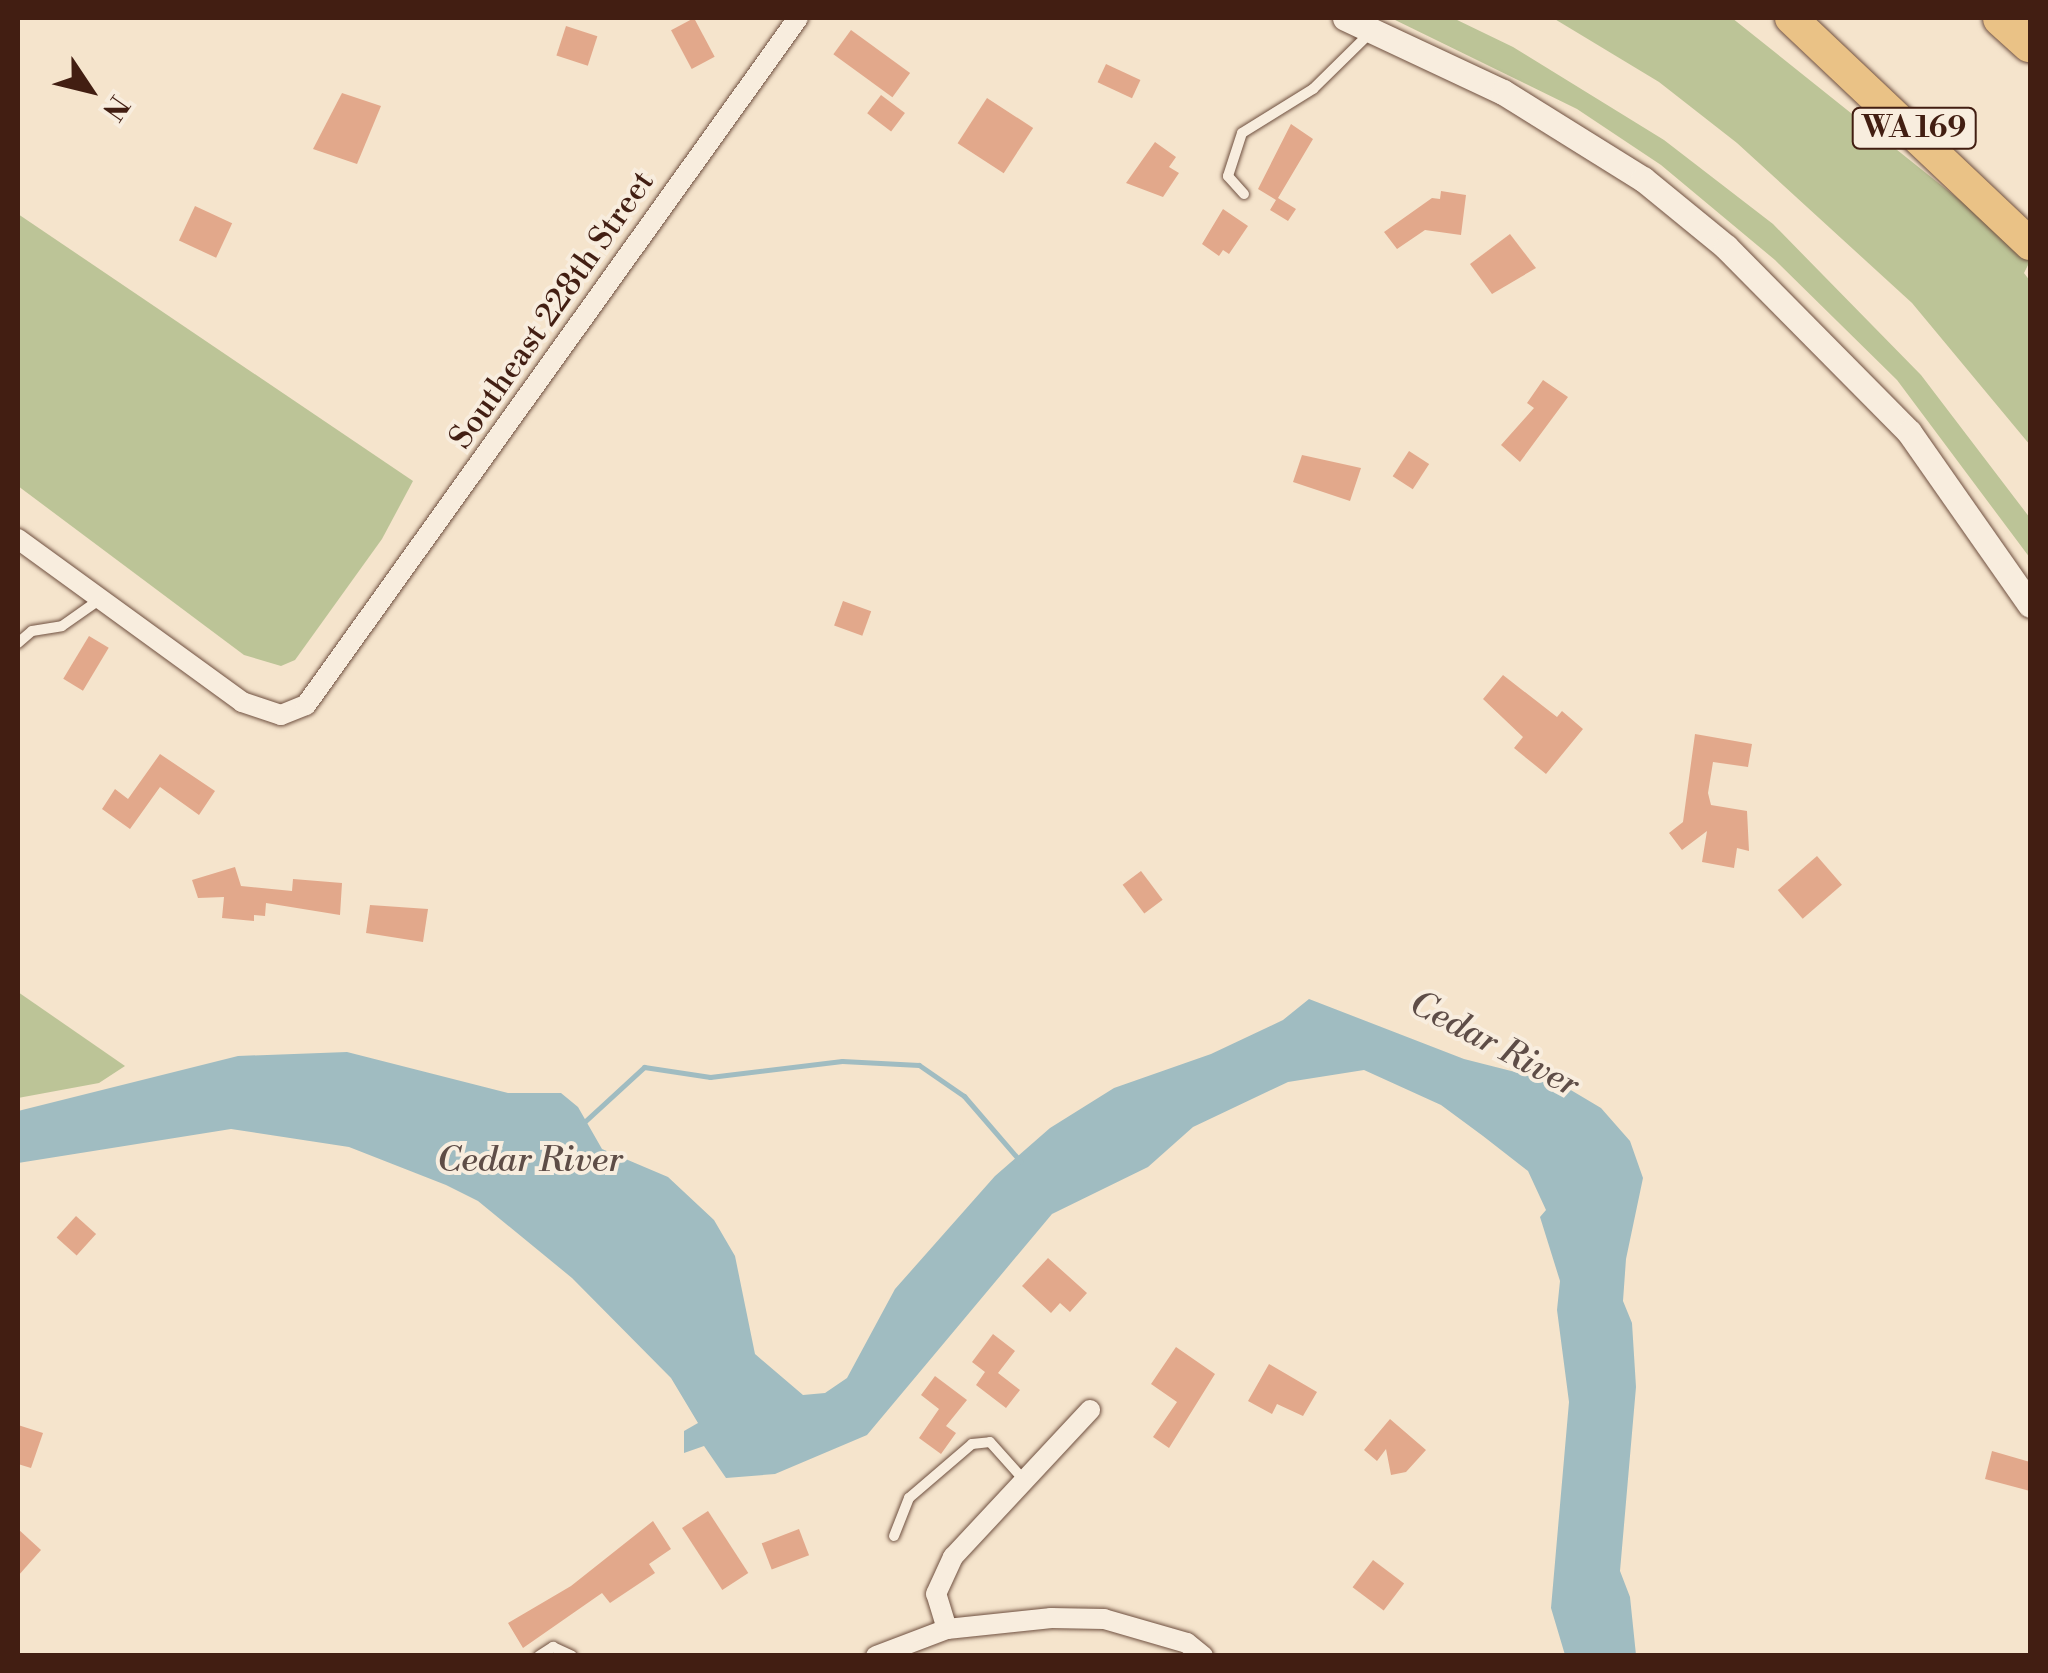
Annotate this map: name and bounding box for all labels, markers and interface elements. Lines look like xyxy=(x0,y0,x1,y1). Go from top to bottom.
north arrow xyxy=(40,40,140,140)
text: N xyxy=(94,88,136,127)
road number: WA 169 xyxy=(1852,103,1976,153)
street label: Southeast 228th Street xyxy=(442,164,662,456)
water label: Cedar River xyxy=(1402,983,1586,1107)
water label: Cedar River xyxy=(437,1140,623,1182)

